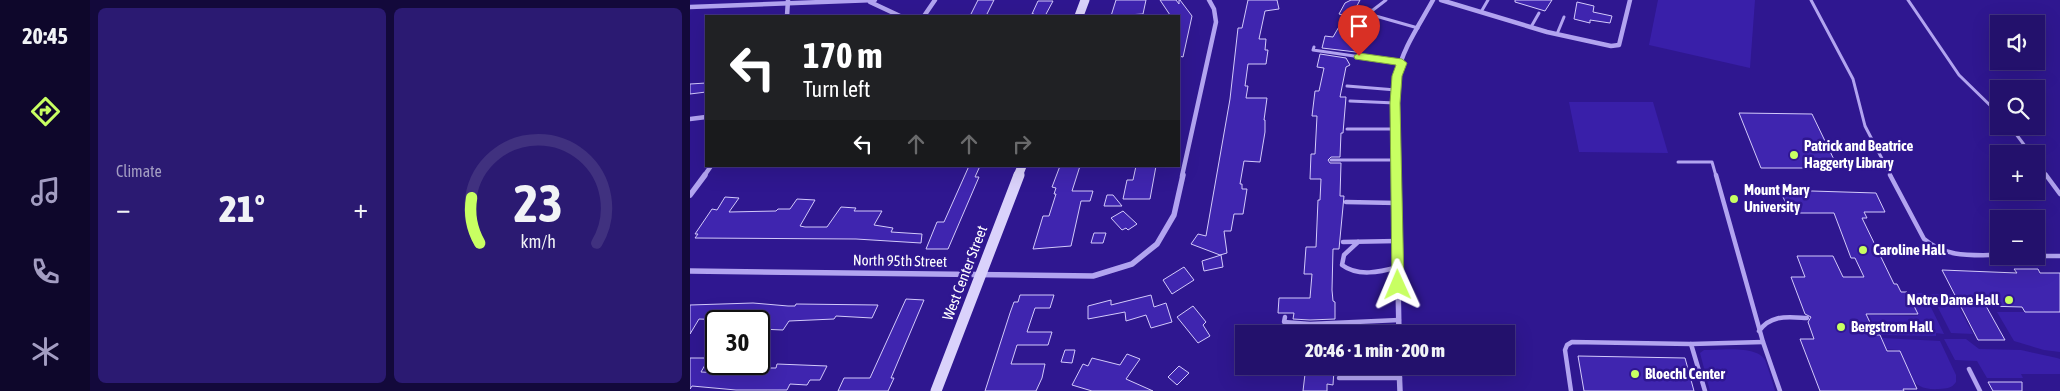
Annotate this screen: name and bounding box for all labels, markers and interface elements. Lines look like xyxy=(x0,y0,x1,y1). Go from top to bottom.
pin xyxy=(1338,5,1380,56)
icon: arrive xyxy=(1345,12,1373,40)
map controls xyxy=(1990,15,2045,265)
button: sound xyxy=(1990,15,2045,70)
text: 20:45 xyxy=(22,23,68,49)
icon: left xyxy=(720,35,785,100)
text: 170 m xyxy=(803,35,882,75)
text: Turn left xyxy=(803,76,870,102)
button: search xyxy=(1990,80,2045,135)
icon: directions xyxy=(28,94,63,129)
icon: left xyxy=(849,130,877,158)
icon: ahead xyxy=(902,130,930,158)
icon: ahead xyxy=(955,130,983,158)
icon: right xyxy=(1008,130,1036,158)
place label: Patrick and Beatrice Haggerty Library xyxy=(1804,137,1913,171)
button: + xyxy=(1990,145,2045,200)
marker: Patrick and Beatrice Haggerty Library xyxy=(1788,149,1800,161)
text: Climate xyxy=(116,162,162,180)
text: 23 xyxy=(514,173,562,233)
icon: music xyxy=(28,174,63,209)
place label: Mount Mary University xyxy=(1744,181,1810,215)
text: 21° xyxy=(219,187,265,230)
text: − xyxy=(116,192,131,224)
text: + xyxy=(353,192,368,224)
marker: Mount Mary University xyxy=(1728,193,1740,205)
button: − xyxy=(1990,210,2045,265)
street label: West Center Street xyxy=(939,223,990,323)
text: km/h xyxy=(520,231,556,252)
place label: Caroline Hall xyxy=(1873,241,1946,258)
marker: Caroline Hall xyxy=(1857,244,1869,256)
street label: North 95th Street xyxy=(853,251,947,270)
icon: phone xyxy=(28,254,63,289)
position arrow xyxy=(1371,258,1423,310)
place label: Notre Dame Hall xyxy=(1907,291,2000,308)
marker: Notre Dame Hall xyxy=(2003,294,2015,306)
speed limit sign: 30 xyxy=(705,310,770,375)
place label: Bergstrom Hall xyxy=(1851,318,1934,335)
marker: Bergstrom Hall xyxy=(1835,321,1847,333)
icon: climate xyxy=(28,334,63,369)
text: 20:46 · 1 min · 200 m xyxy=(1305,339,1445,361)
place label: Bloechl Center xyxy=(1645,365,1725,382)
marker: Bloechl Center xyxy=(1629,368,1641,380)

